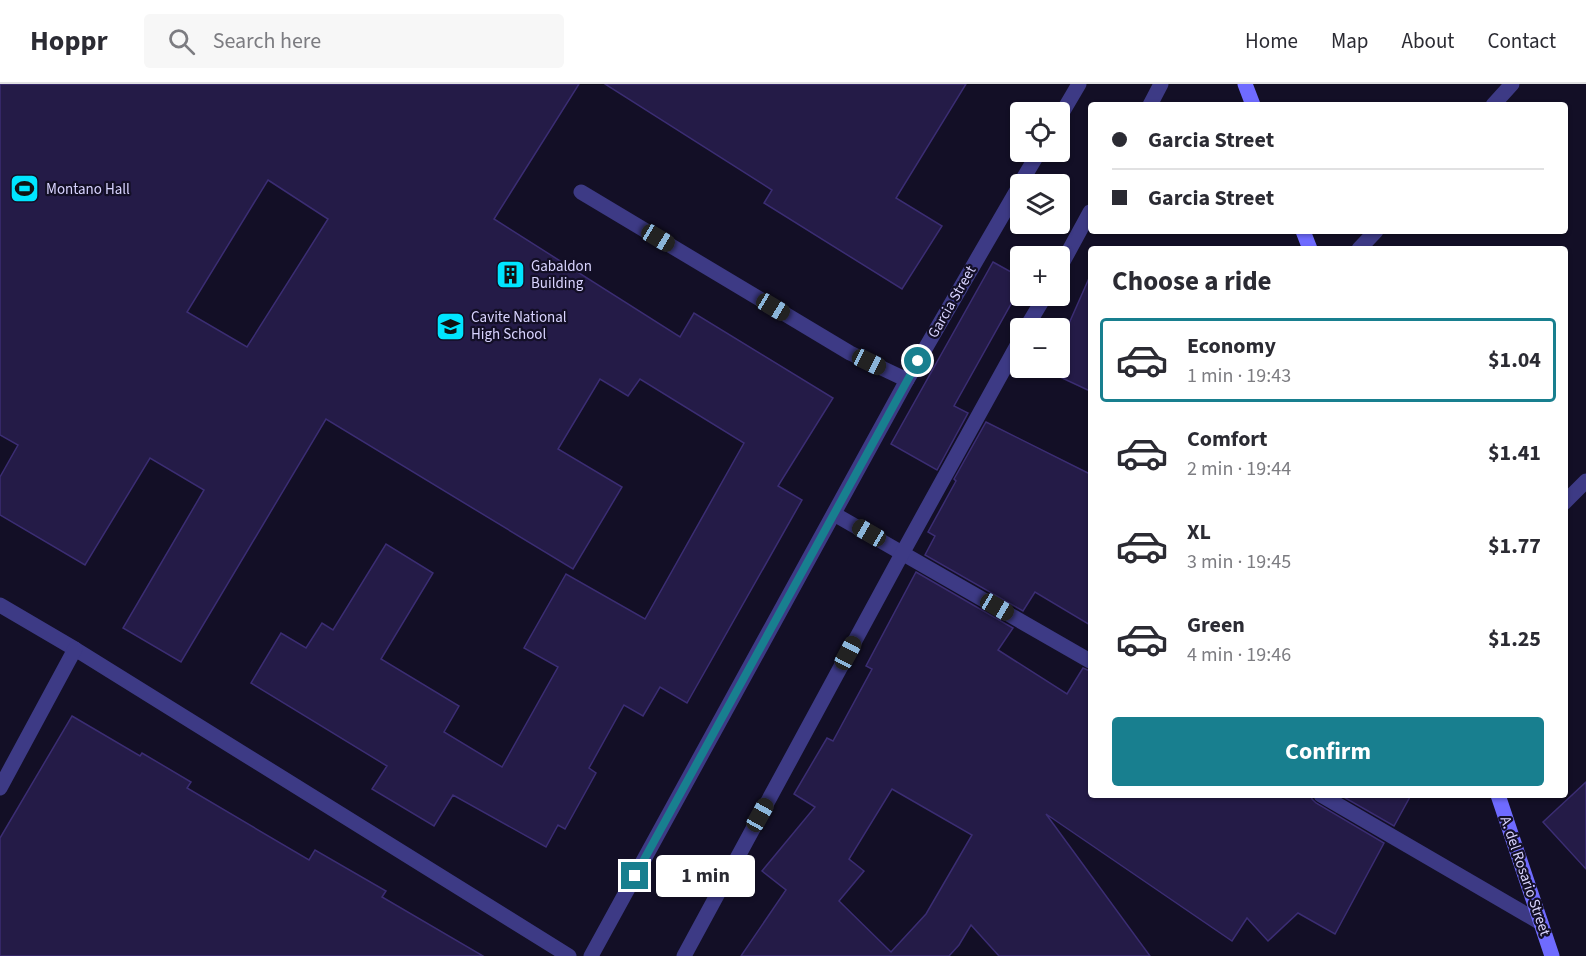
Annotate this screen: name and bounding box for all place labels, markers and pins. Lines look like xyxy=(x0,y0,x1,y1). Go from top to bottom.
sports icon: Montano Hall xyxy=(9,173,41,205)
place label: Montano Hall xyxy=(46,179,130,200)
place label: Gabaldon Building xyxy=(531,256,592,294)
building icon: Gabaldon Building xyxy=(494,259,526,291)
place label: Cavite National High School xyxy=(471,307,567,345)
school or university icon: Cavite National High School xyxy=(434,310,466,342)

